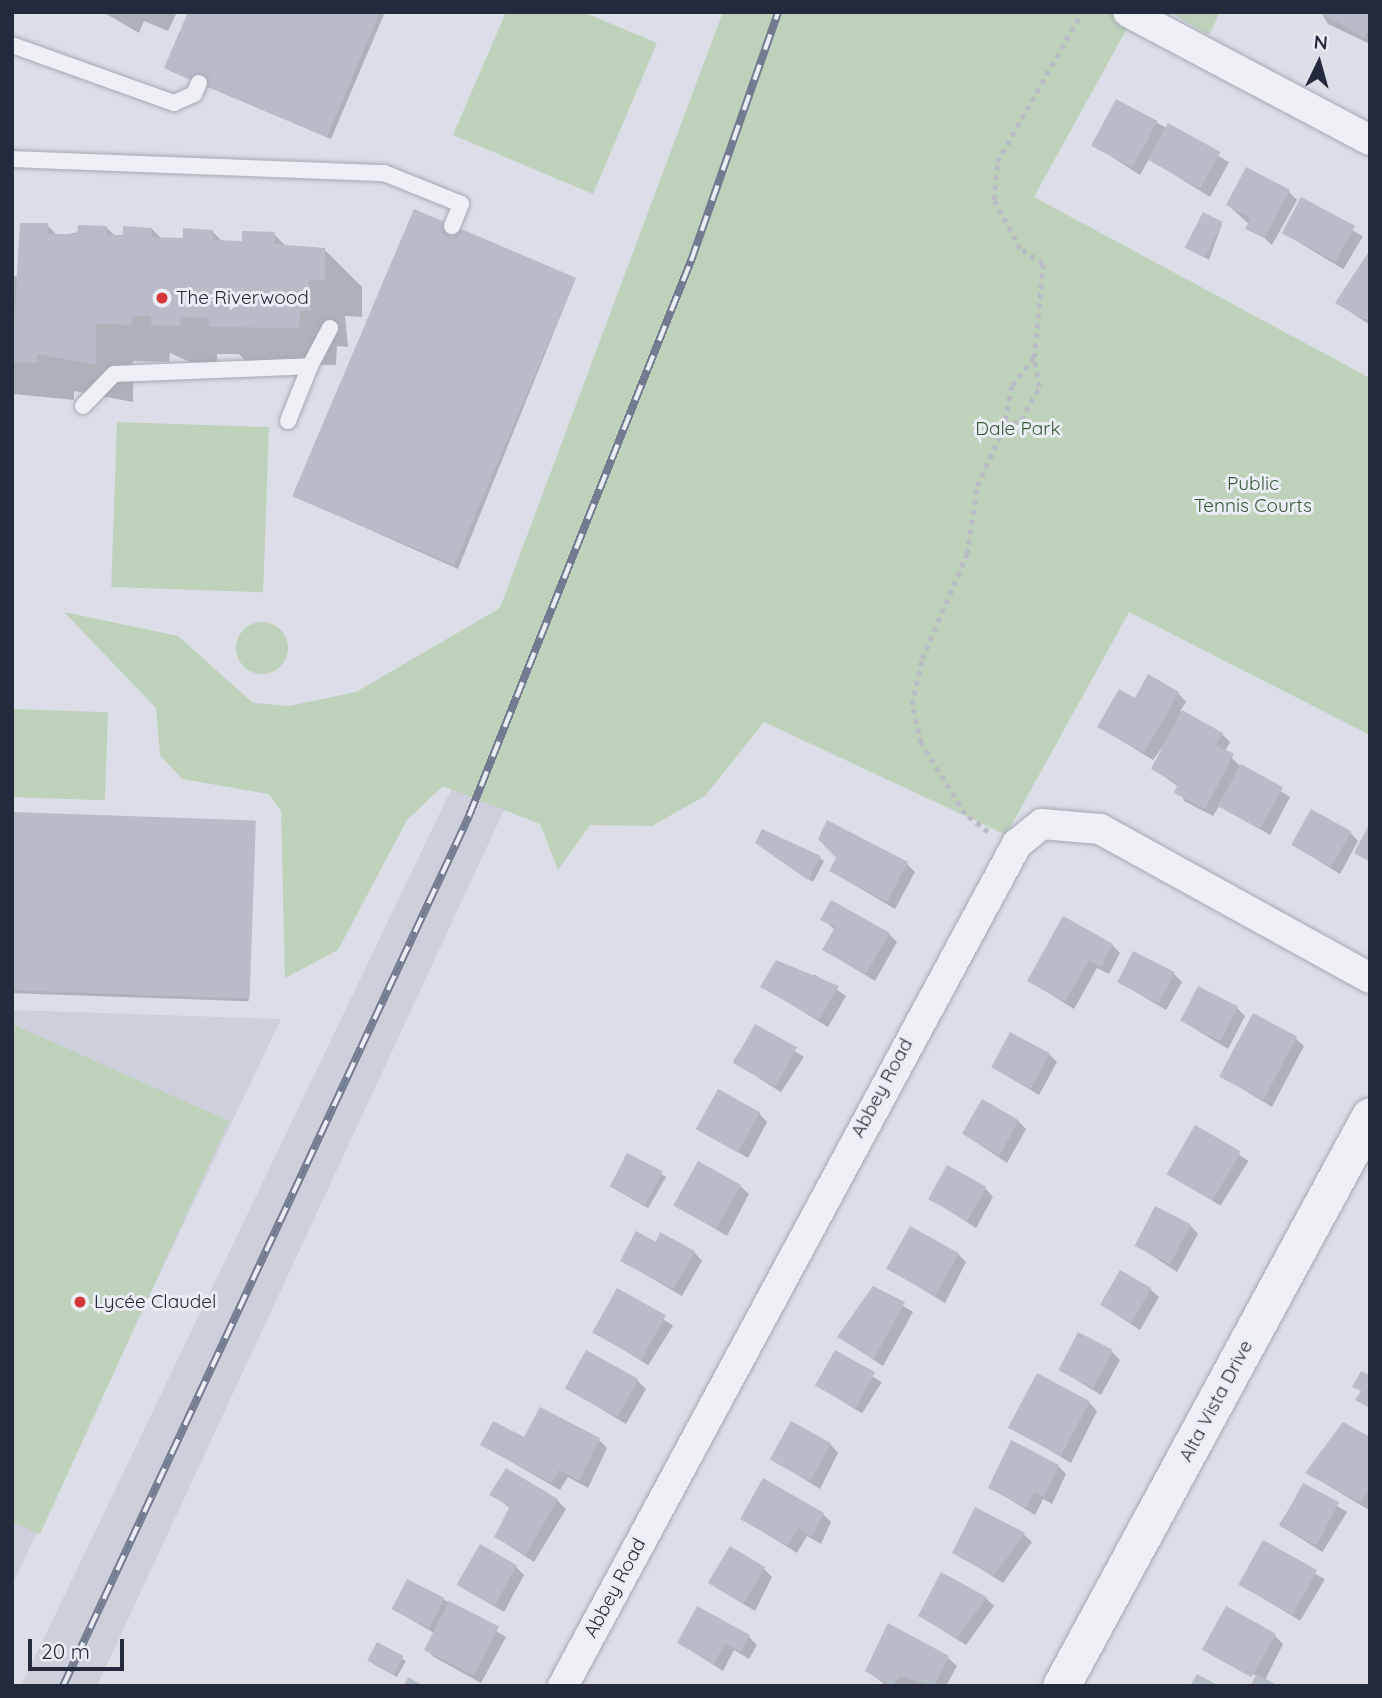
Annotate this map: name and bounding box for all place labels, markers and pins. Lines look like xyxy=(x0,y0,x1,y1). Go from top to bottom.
place label: The Riverwood xyxy=(176,287,309,309)
marker: The Riverwood xyxy=(154,290,170,306)
place label: Lycée Claudel xyxy=(94,1291,216,1313)
marker: Lycée Claudel xyxy=(72,1294,88,1310)

